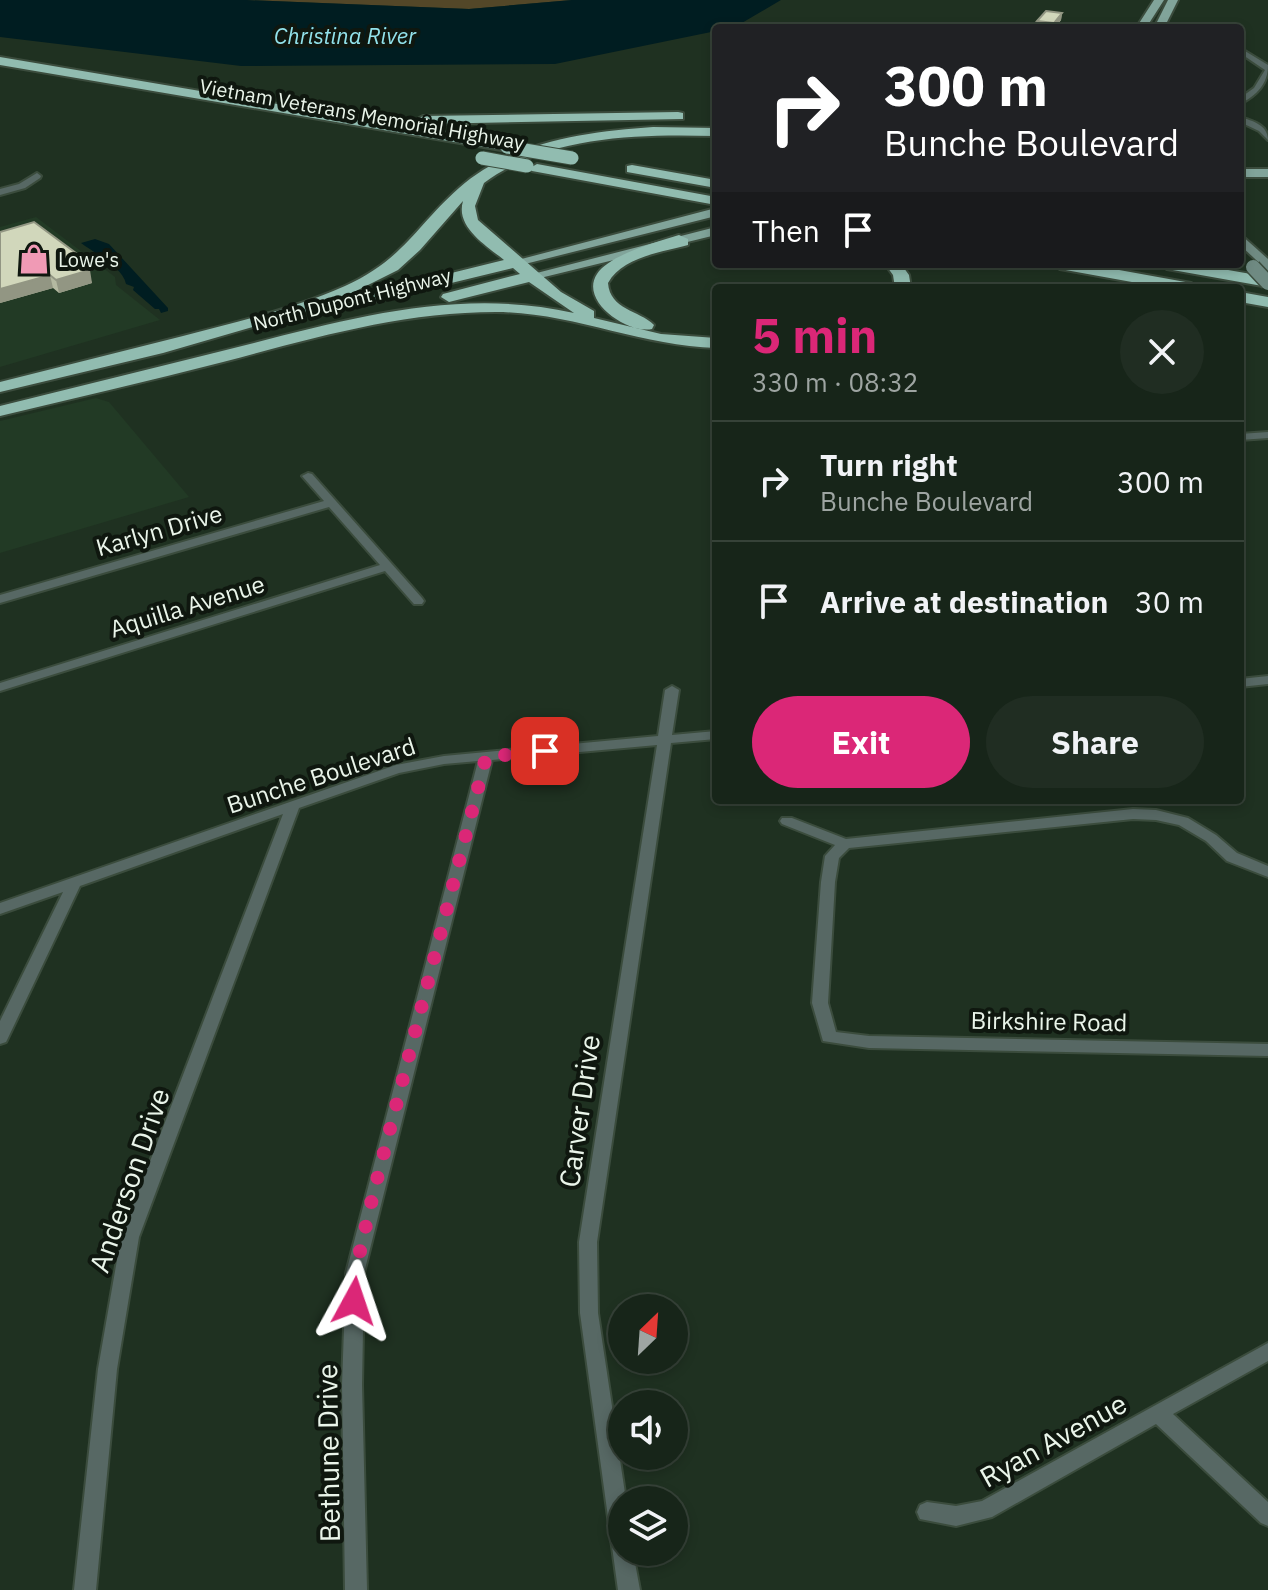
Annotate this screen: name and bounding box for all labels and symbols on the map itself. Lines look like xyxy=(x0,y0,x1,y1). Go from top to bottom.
water label: Christina River xyxy=(274,21,417,50)
street label: Vietnam Veterans Memorial Highway xyxy=(197,72,527,156)
shop icon: Lowe's xyxy=(17,242,51,276)
place label: Lowe's xyxy=(58,246,119,273)
street label: North Dupont Highway xyxy=(250,261,454,337)
street label: Karlyn Drive xyxy=(92,497,226,563)
street label: Aquilla Avenue xyxy=(106,567,268,645)
pin xyxy=(511,717,579,785)
street label: Bunche Boulevard xyxy=(223,729,419,821)
street label: Birkshire Road xyxy=(970,1004,1128,1038)
street label: Carver Drive xyxy=(550,1032,608,1190)
street label: Anderson Drive xyxy=(80,1083,178,1277)
position arrow xyxy=(312,1259,396,1343)
north arrow xyxy=(608,1294,688,1374)
street label: Bethune Drive xyxy=(308,1364,348,1542)
street label: Ryan Avenue xyxy=(973,1384,1133,1496)

